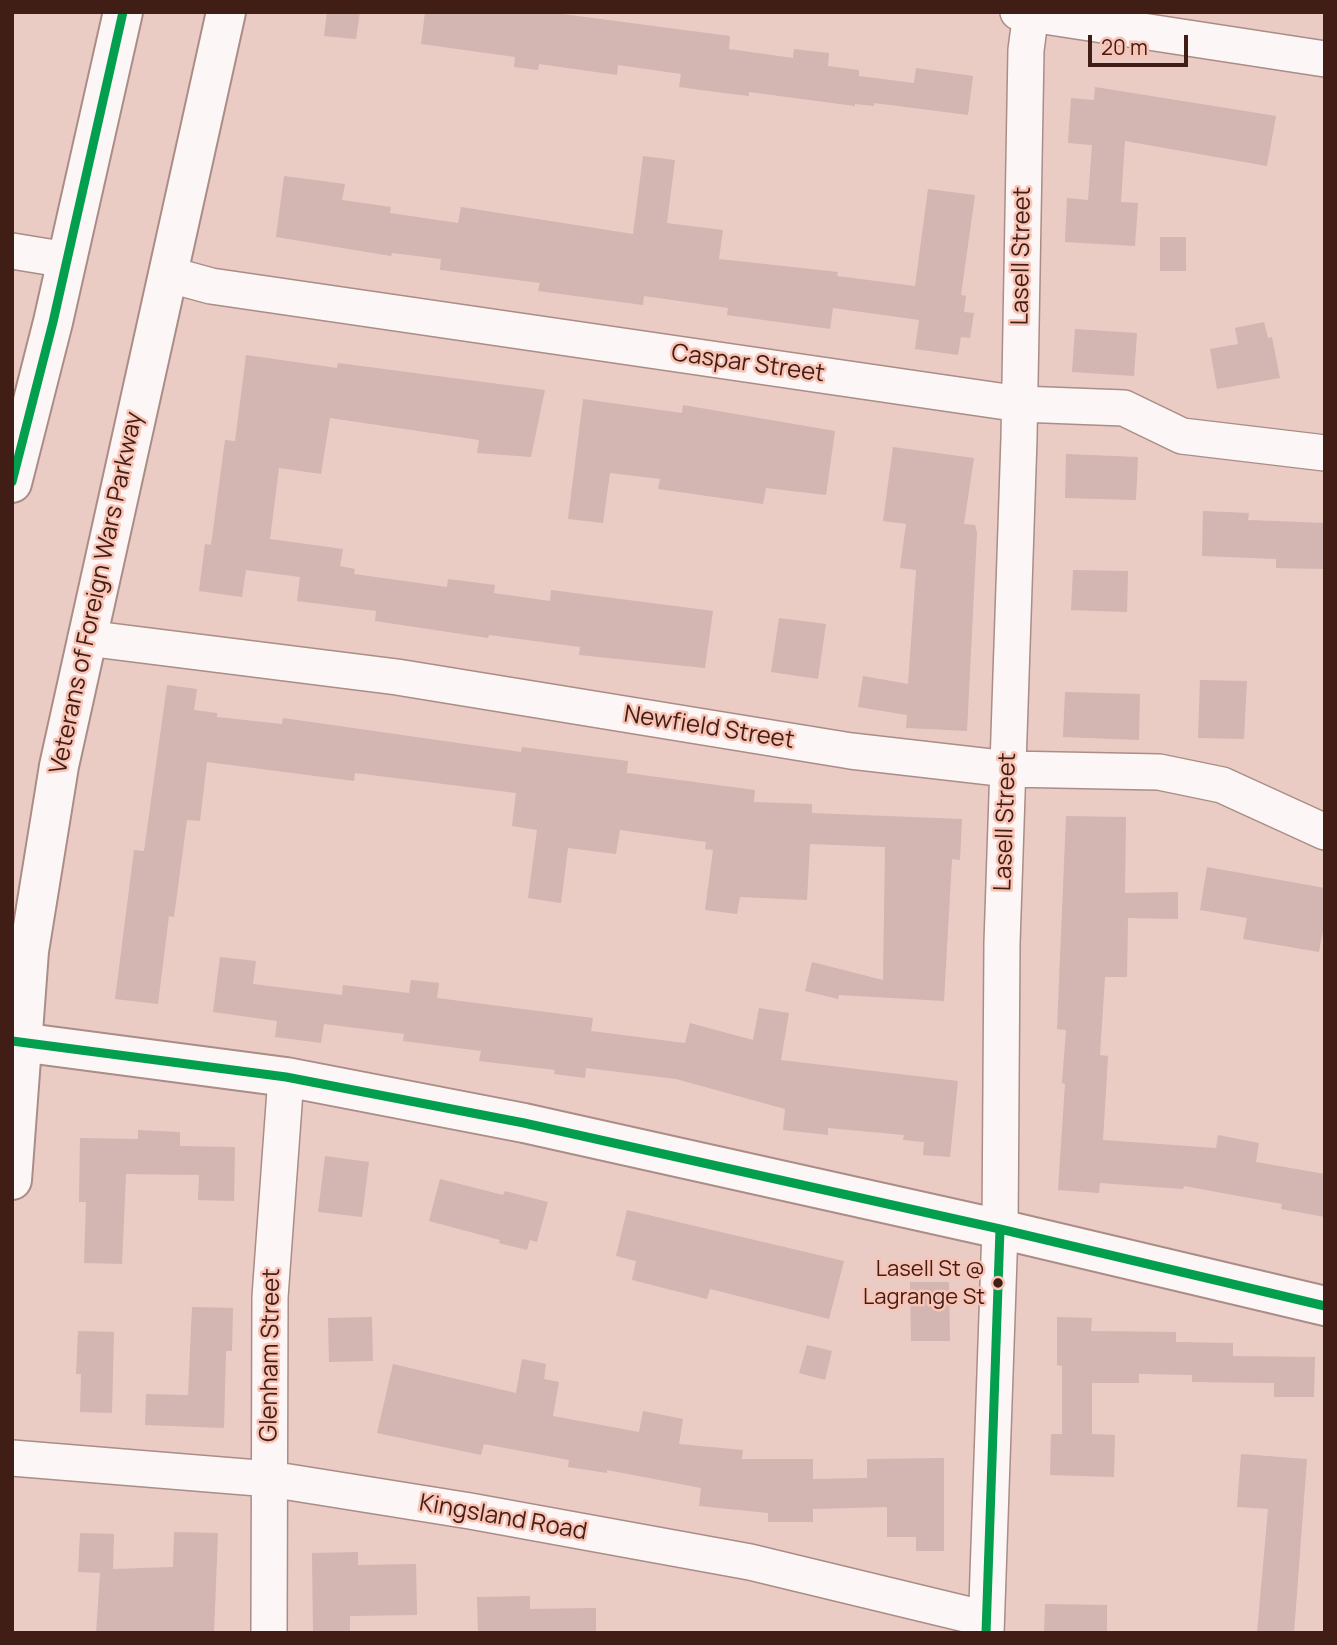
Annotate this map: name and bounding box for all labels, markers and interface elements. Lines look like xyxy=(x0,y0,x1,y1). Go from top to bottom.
scale bar xyxy=(1092,21,1192,65)
text: 20 m xyxy=(1101,33,1148,61)
street label: Lasell Street xyxy=(1006,186,1038,326)
street label: Caspar Street xyxy=(669,339,827,389)
street label: Veterans of Foreign Wars Parkway xyxy=(45,409,149,777)
street label: Newfield Street xyxy=(622,700,796,756)
street label: Lasell Street xyxy=(989,752,1023,892)
place label: Lasell St @ Lagrange St xyxy=(863,1257,985,1308)
street label: Glenham Street xyxy=(255,1268,287,1442)
marker: Lasell St @ Lagrange St xyxy=(991,1276,1005,1290)
street label: Kingsland Road xyxy=(417,1489,589,1547)

